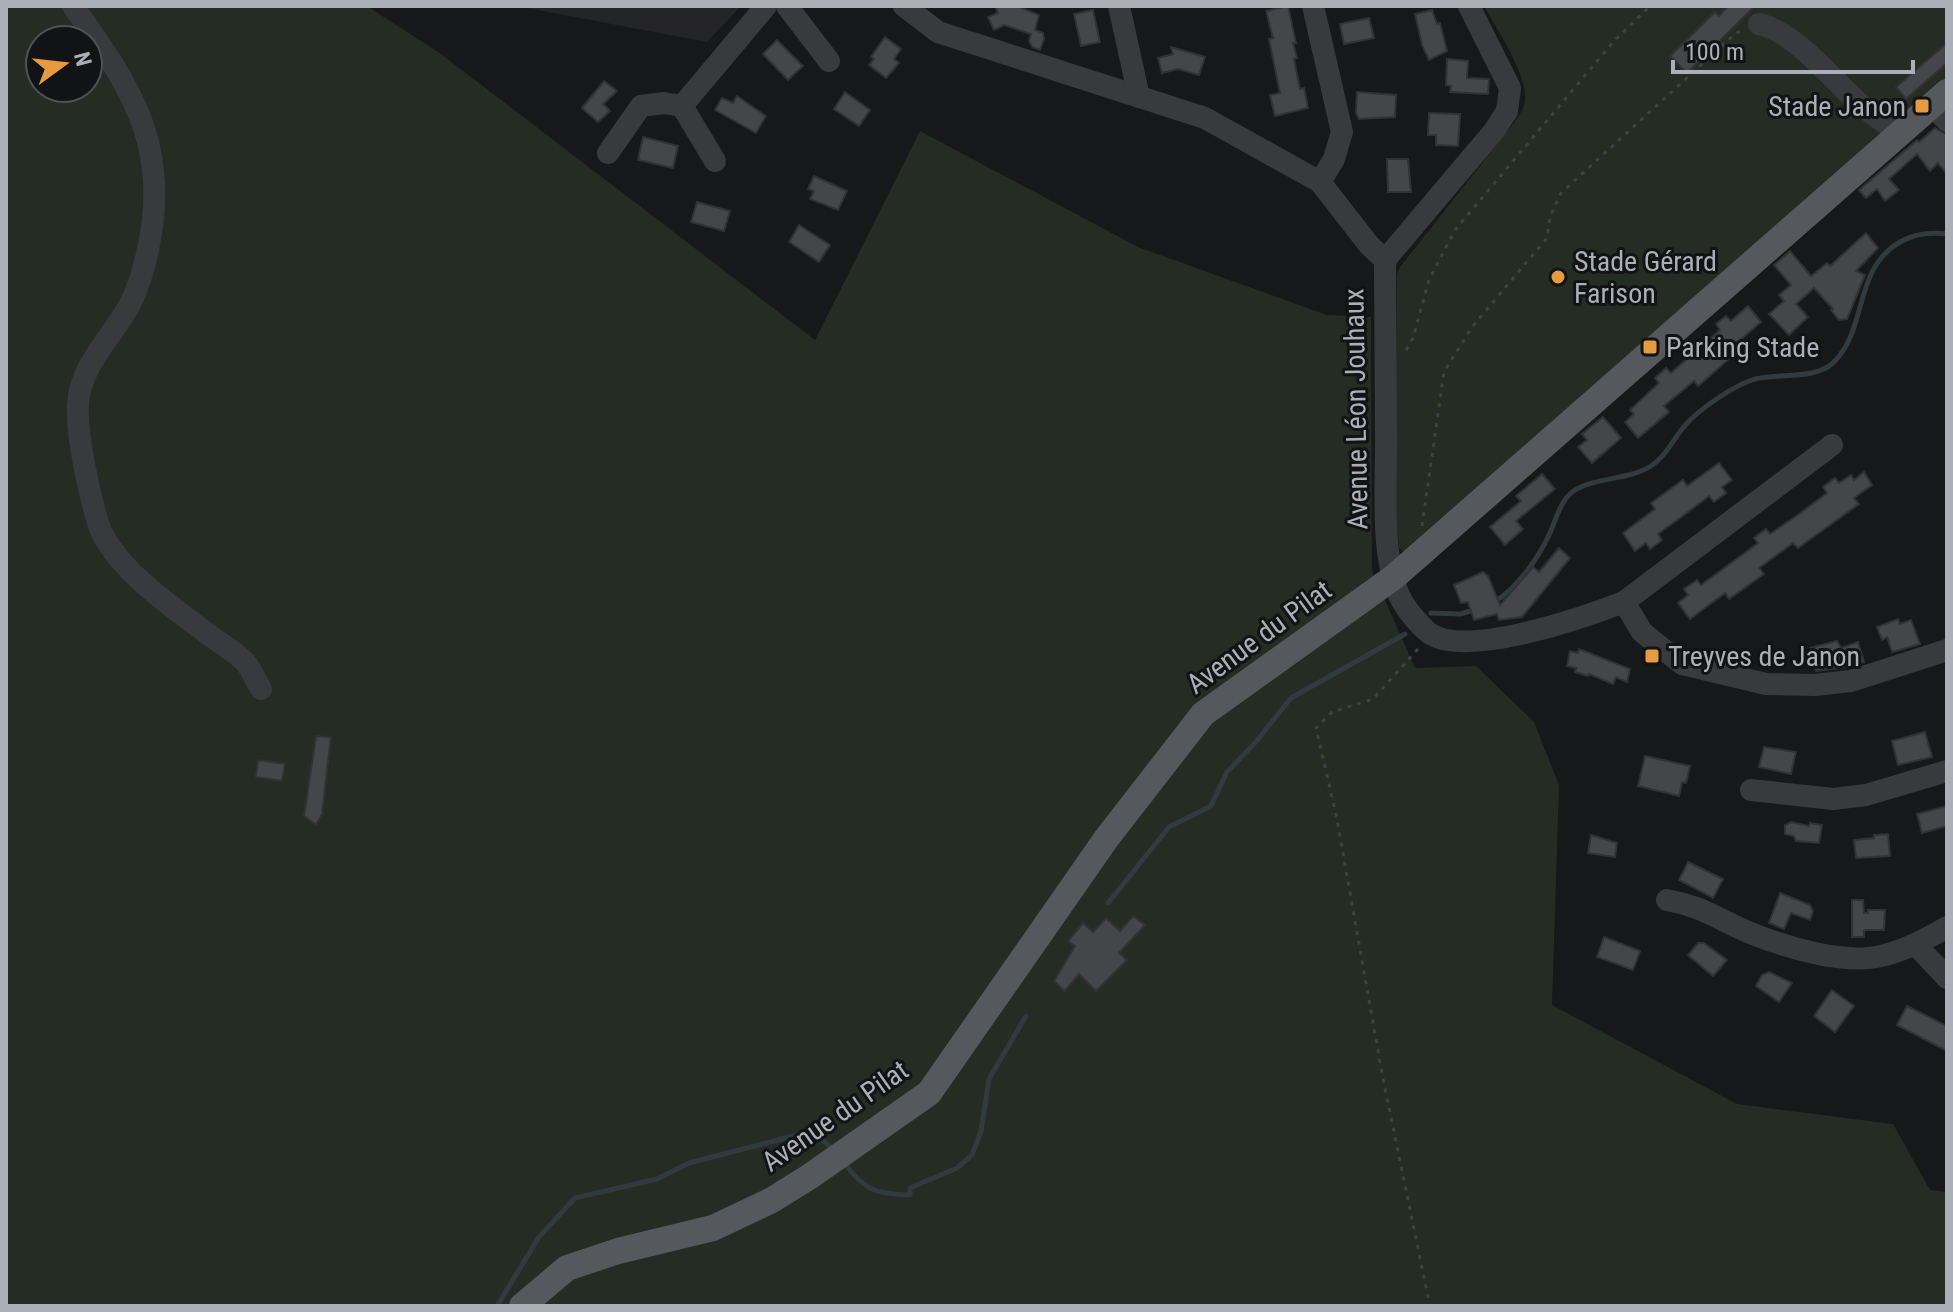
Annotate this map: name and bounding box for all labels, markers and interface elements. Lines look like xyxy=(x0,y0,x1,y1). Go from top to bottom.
north arrow xyxy=(24,24,104,104)
scale bar xyxy=(1673,24,1913,74)
text: 100 m xyxy=(1685,38,1744,66)
text: N xyxy=(69,49,97,69)
place label: Stade Janon xyxy=(1768,90,1906,123)
marker: Stade Janon xyxy=(1913,97,1931,115)
place label: Stade Gérard Farison xyxy=(1574,245,1717,310)
marker: Stade Gérard Farison xyxy=(1549,268,1567,286)
street label: Avenue Léon Jouhaux xyxy=(1337,288,1375,530)
place label: Parking Stade xyxy=(1666,331,1819,364)
marker: Parking Stade xyxy=(1641,338,1659,356)
street label: Avenue du Pilat xyxy=(1180,573,1338,701)
place label: Treyves de Janon xyxy=(1668,640,1860,673)
marker: Treyves de Janon xyxy=(1643,647,1661,665)
street label: Avenue du Pilat xyxy=(756,1053,914,1179)

